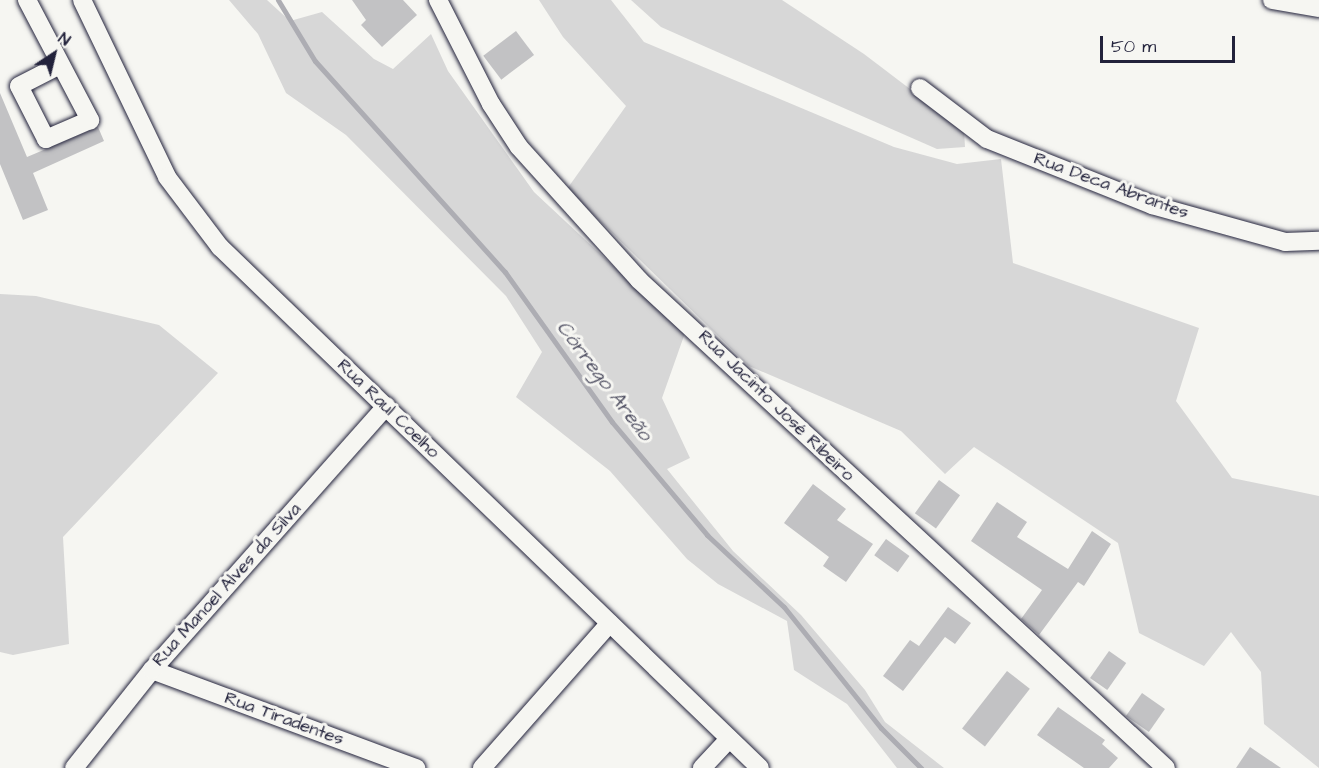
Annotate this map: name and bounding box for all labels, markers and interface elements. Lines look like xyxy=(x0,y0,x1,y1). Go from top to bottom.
north arrow xyxy=(24,24,84,84)
scale bar xyxy=(1103,24,1238,62)
text: N xyxy=(54,27,75,51)
text: 50 m xyxy=(1111,34,1156,59)
street label: Rua Deca Abrantes xyxy=(1031,148,1191,224)
water label: Córrego Areão xyxy=(551,316,657,446)
street label: Rua Jacinto José Ribeiro xyxy=(693,326,859,486)
street label: Rua Raul Coelho xyxy=(332,355,444,463)
street label: Rua Manoel Alves da Silva xyxy=(148,499,306,671)
street label: Rua Tiradentes xyxy=(221,687,347,751)

